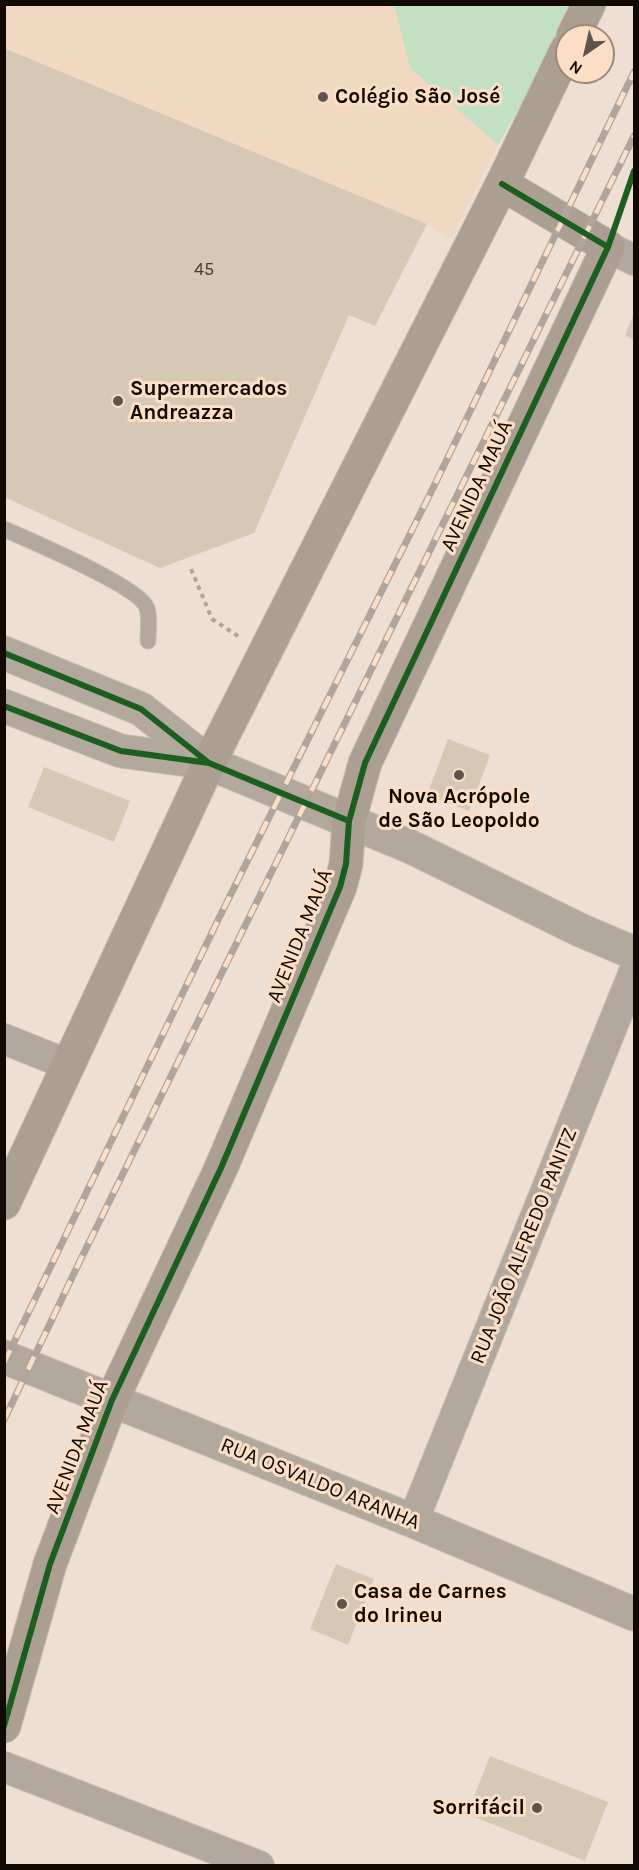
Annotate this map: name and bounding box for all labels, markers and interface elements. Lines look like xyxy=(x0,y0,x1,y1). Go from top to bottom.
north arrow xyxy=(555,24,615,84)
text: N xyxy=(566,57,586,79)
place label: Colégio São José xyxy=(335,84,500,110)
marker: Colégio São José xyxy=(316,90,330,104)
house number: 45 xyxy=(194,259,214,281)
place label: Supermercados Andreazza xyxy=(130,376,287,426)
marker: Supermercados Andreazza xyxy=(111,394,125,408)
street label: AVENIDA MAUÁ xyxy=(436,416,518,556)
marker: Nova Acrópole de São Leopoldo xyxy=(452,768,466,782)
place label: Nova Acrópole de São Leopoldo xyxy=(378,784,540,834)
street label: AVENIDA MAUÁ xyxy=(262,866,338,1006)
street label: RUA JOÃO ALFREDO PANITZ xyxy=(465,1124,583,1368)
street label: AVENIDA MAUÁ xyxy=(40,1376,114,1518)
street label: RUA OSVALDO ARANHA xyxy=(217,1432,423,1536)
place label: Casa de Carnes do Irineu xyxy=(354,1579,507,1629)
marker: Casa de Carnes do Irineu xyxy=(335,1597,349,1611)
place label: Sorrifácil xyxy=(432,1795,525,1821)
marker: Sorrifácil xyxy=(530,1801,544,1815)

